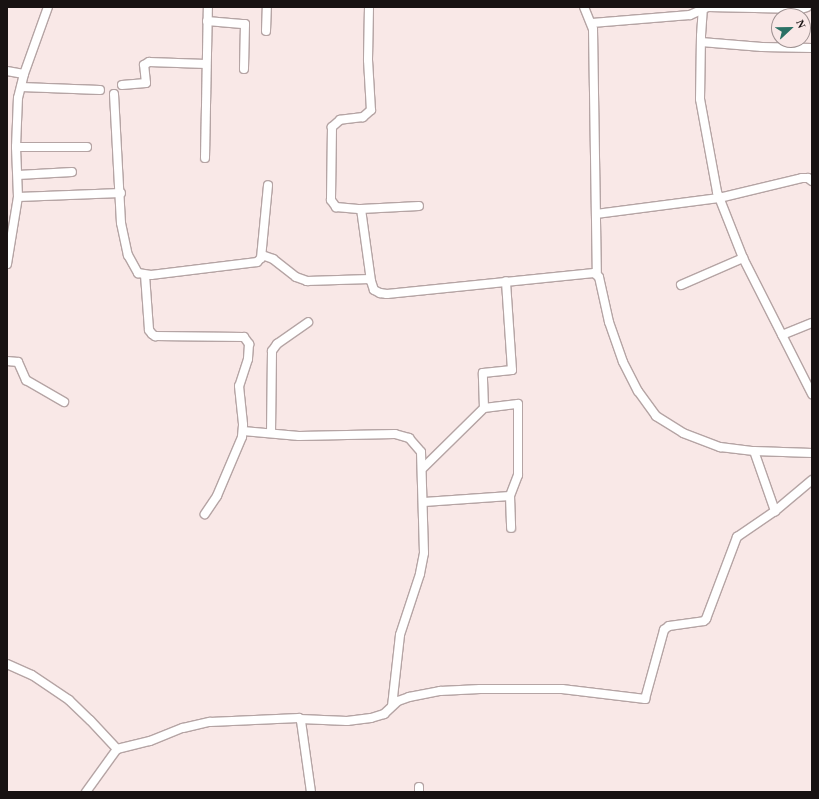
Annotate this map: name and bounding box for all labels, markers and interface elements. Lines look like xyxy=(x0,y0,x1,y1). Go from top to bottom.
north arrow xyxy=(771,8,811,48)
text: N xyxy=(794,18,808,30)

